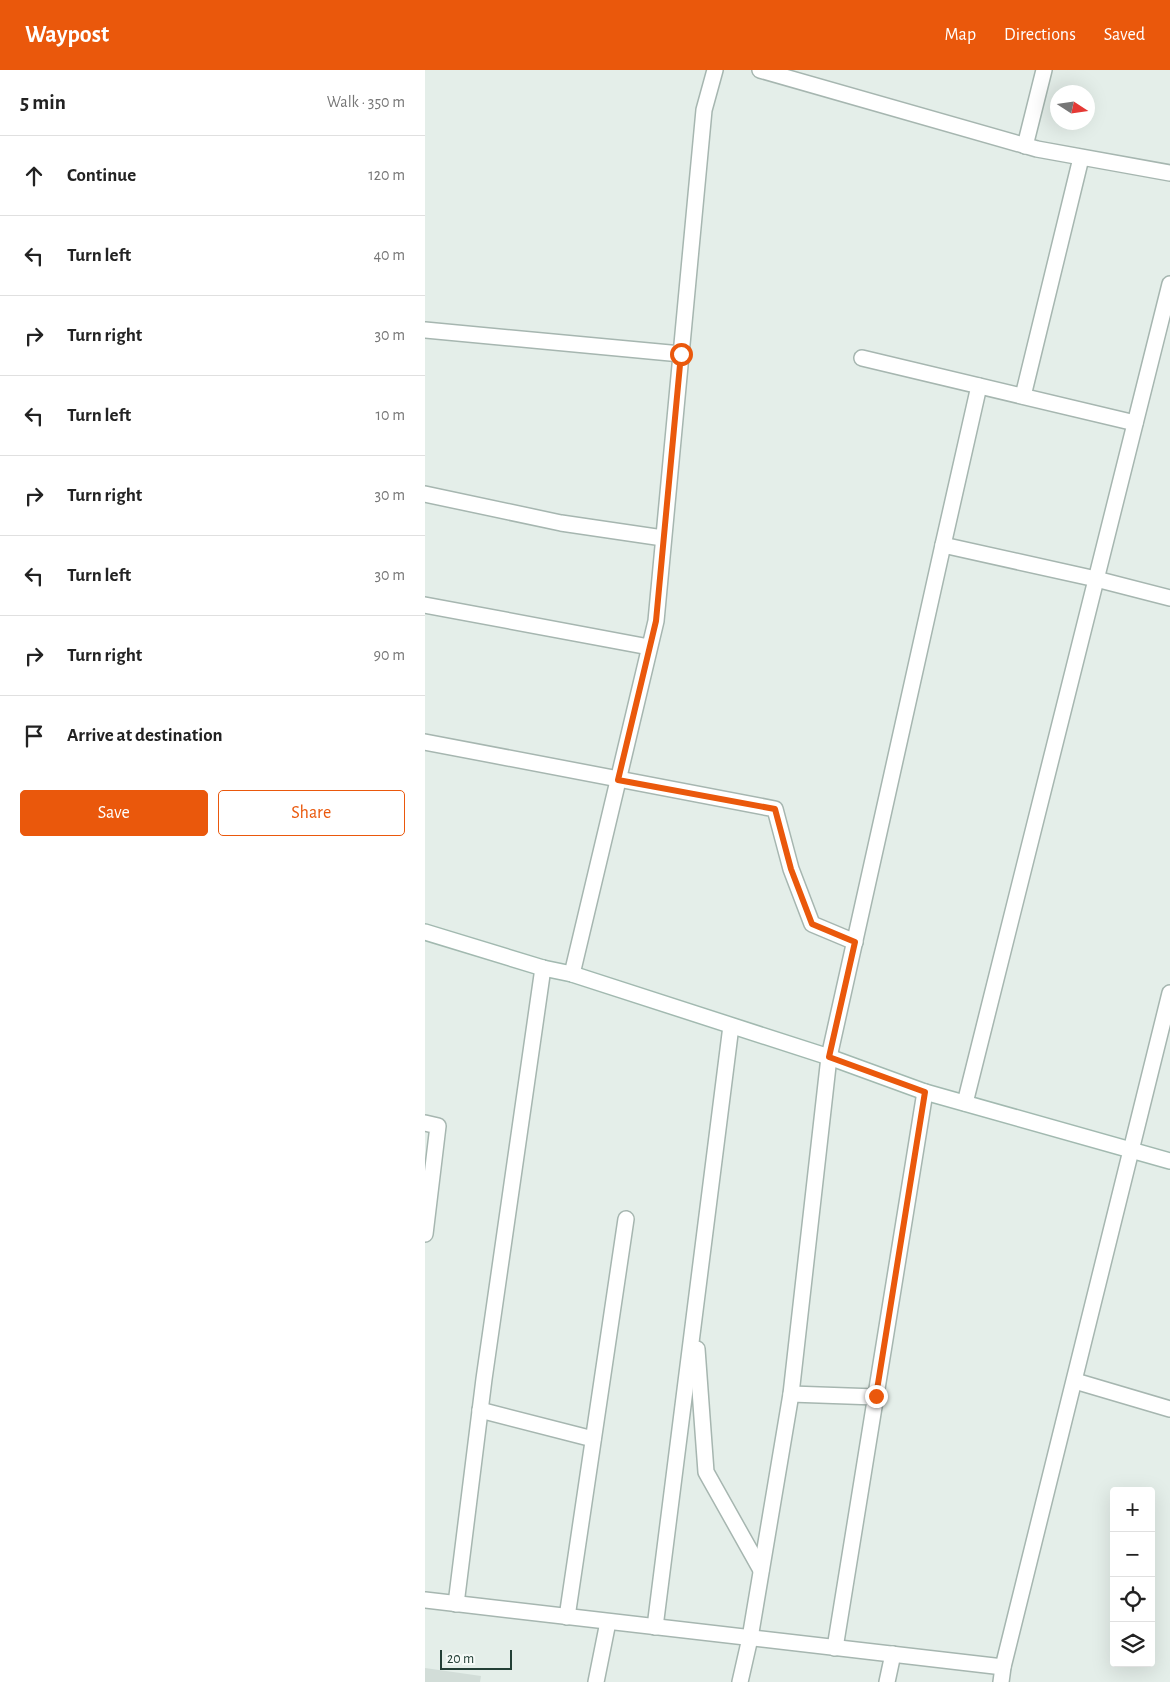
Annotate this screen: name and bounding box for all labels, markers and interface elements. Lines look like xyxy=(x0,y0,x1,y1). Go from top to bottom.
text: Waypost xyxy=(25,23,109,47)
text: Map xyxy=(945,26,976,44)
text: Directions xyxy=(1004,26,1076,44)
text: Saved xyxy=(1104,26,1145,44)
north arrow xyxy=(1050,85,1095,130)
text: 5 min xyxy=(20,92,66,113)
text: Walk · 350 m xyxy=(327,94,405,110)
icon: ahead xyxy=(20,162,48,190)
text: Continue xyxy=(67,166,136,185)
text: 120 m xyxy=(368,167,405,183)
icon: left xyxy=(20,242,48,270)
text: Turn left xyxy=(67,246,131,265)
text: 40 m xyxy=(373,247,405,263)
icon: right xyxy=(20,322,48,350)
text: Turn right xyxy=(67,326,142,345)
text: 30 m xyxy=(375,327,405,343)
route start xyxy=(670,343,693,366)
icon: left xyxy=(20,402,48,430)
text: Turn left xyxy=(67,406,131,425)
text: 10 m xyxy=(376,407,405,423)
icon: right xyxy=(20,482,48,510)
text: Turn right xyxy=(67,486,142,505)
text: 30 m xyxy=(375,487,405,503)
icon: left xyxy=(20,562,48,590)
text: Turn left xyxy=(67,566,131,585)
text: 30 m xyxy=(375,567,405,583)
icon: right xyxy=(20,642,48,670)
text: Turn right xyxy=(67,646,142,665)
text: 90 m xyxy=(374,647,405,663)
icon: arrive xyxy=(20,722,48,750)
text: Arrive at destination xyxy=(67,726,223,745)
button: Save xyxy=(20,790,208,836)
button: Share xyxy=(218,790,405,836)
route end xyxy=(865,1385,888,1408)
map controls xyxy=(1110,1487,1155,1667)
button: + xyxy=(1110,1487,1155,1532)
button: − xyxy=(1110,1532,1155,1577)
button: locate xyxy=(1110,1577,1155,1622)
button: layers xyxy=(1110,1622,1155,1667)
scale bar xyxy=(440,1647,513,1670)
text: 20 m xyxy=(447,1652,474,1666)

